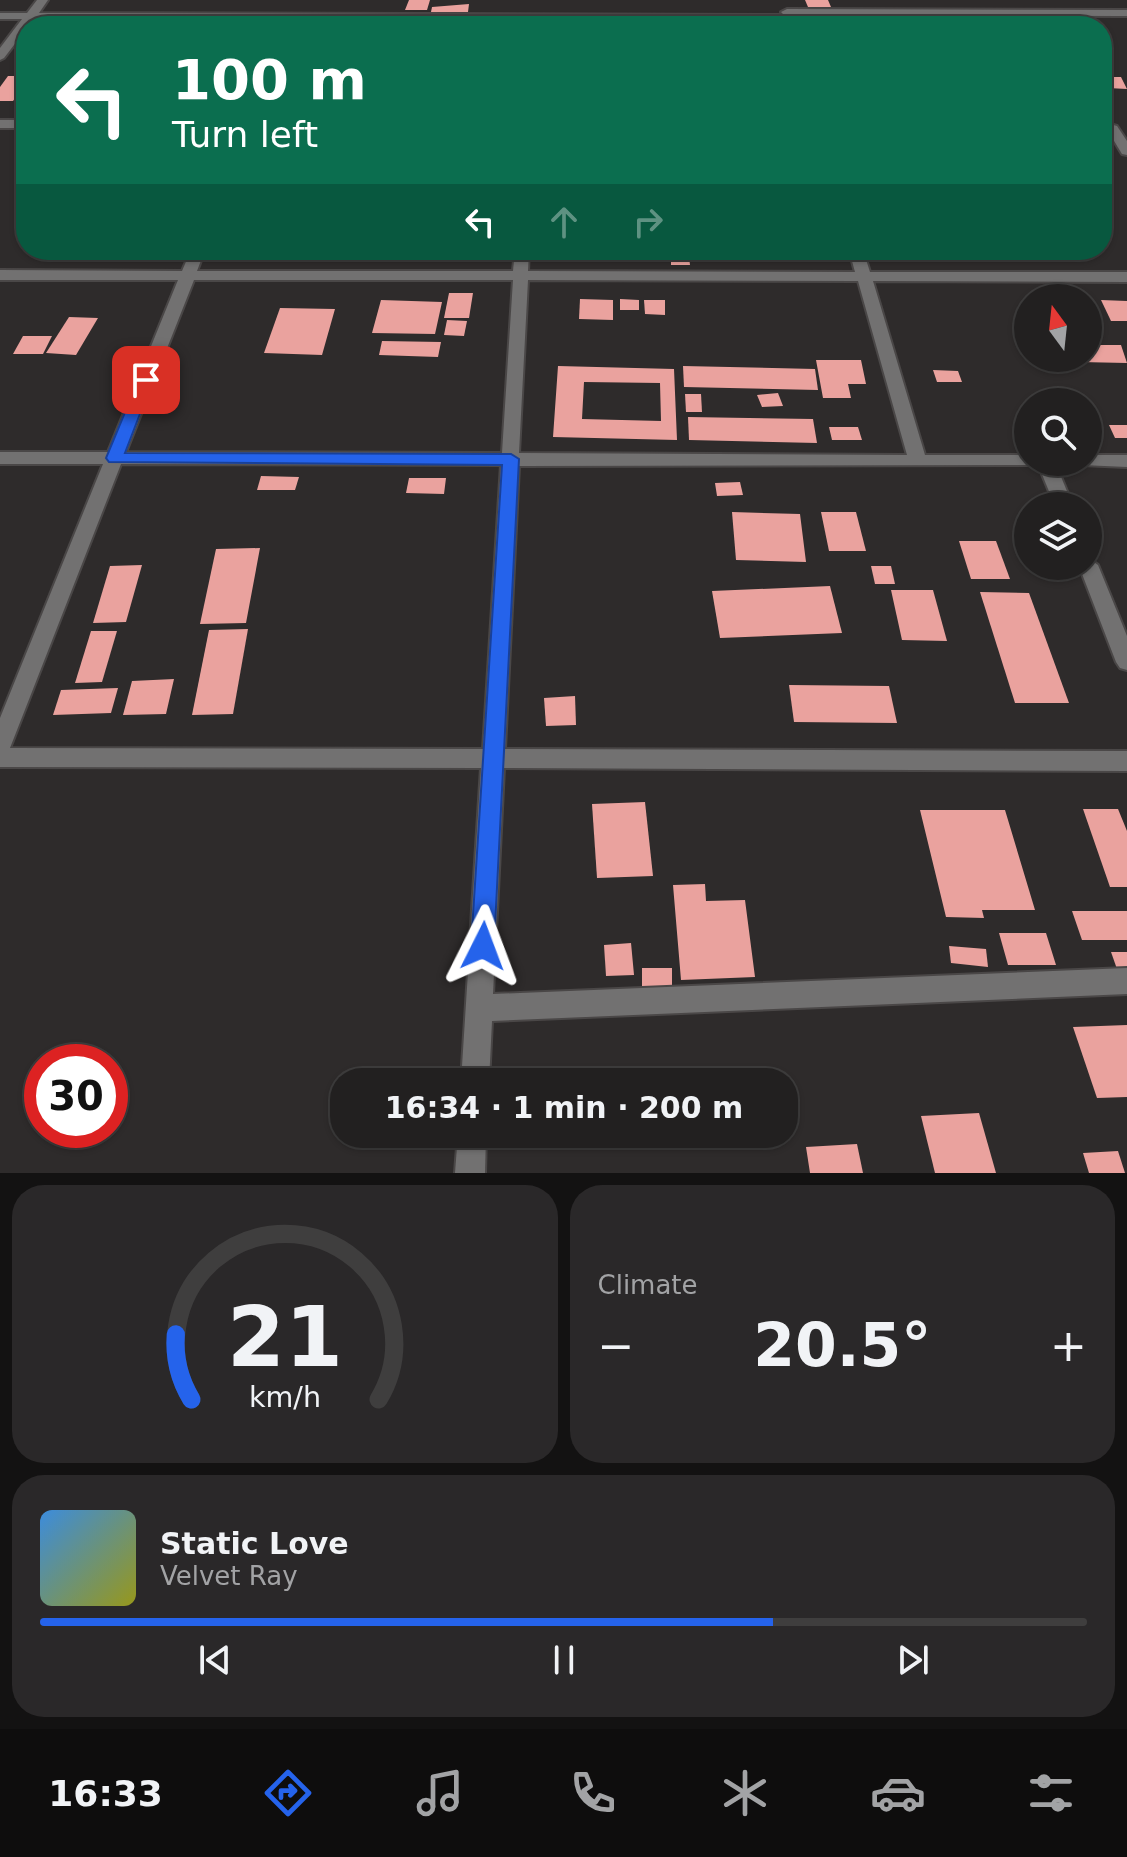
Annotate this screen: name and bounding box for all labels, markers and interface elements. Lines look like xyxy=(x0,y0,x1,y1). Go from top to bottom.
text: 100 m xyxy=(172,47,367,112)
icon: left xyxy=(40,48,144,152)
text: Turn left xyxy=(172,114,318,155)
icon: left xyxy=(458,200,502,244)
icon: ahead xyxy=(542,200,586,244)
icon: right xyxy=(626,200,670,244)
north arrow xyxy=(1014,284,1102,372)
map controls xyxy=(1014,284,1102,580)
pin xyxy=(112,346,180,414)
icon: arrive xyxy=(124,358,168,402)
button: search xyxy=(1014,388,1102,476)
button: layers xyxy=(1014,492,1102,580)
position arrow xyxy=(441,904,525,988)
speed limit sign: 30 xyxy=(24,1044,128,1148)
text: 16:34 · 1 min · 200 m xyxy=(385,1090,743,1125)
text: Climate xyxy=(598,1270,698,1300)
text: 21 xyxy=(227,1289,343,1386)
text: 20.5° xyxy=(753,1310,931,1380)
text: − xyxy=(598,1320,634,1371)
text: + xyxy=(1050,1320,1087,1371)
text: km/h xyxy=(249,1380,321,1414)
text: Static Love xyxy=(160,1526,349,1561)
text: Velvet Ray xyxy=(160,1561,298,1591)
icon: previous xyxy=(193,1638,237,1682)
icon: pause xyxy=(542,1638,586,1682)
icon: next xyxy=(891,1638,935,1682)
icon: directions xyxy=(260,1765,316,1821)
icon: music xyxy=(412,1765,468,1821)
icon: phone xyxy=(565,1765,621,1821)
icon: climate xyxy=(717,1765,773,1821)
icon: car xyxy=(870,1765,926,1821)
icon: filters xyxy=(1023,1765,1079,1821)
text: 16:33 xyxy=(48,1773,163,1814)

